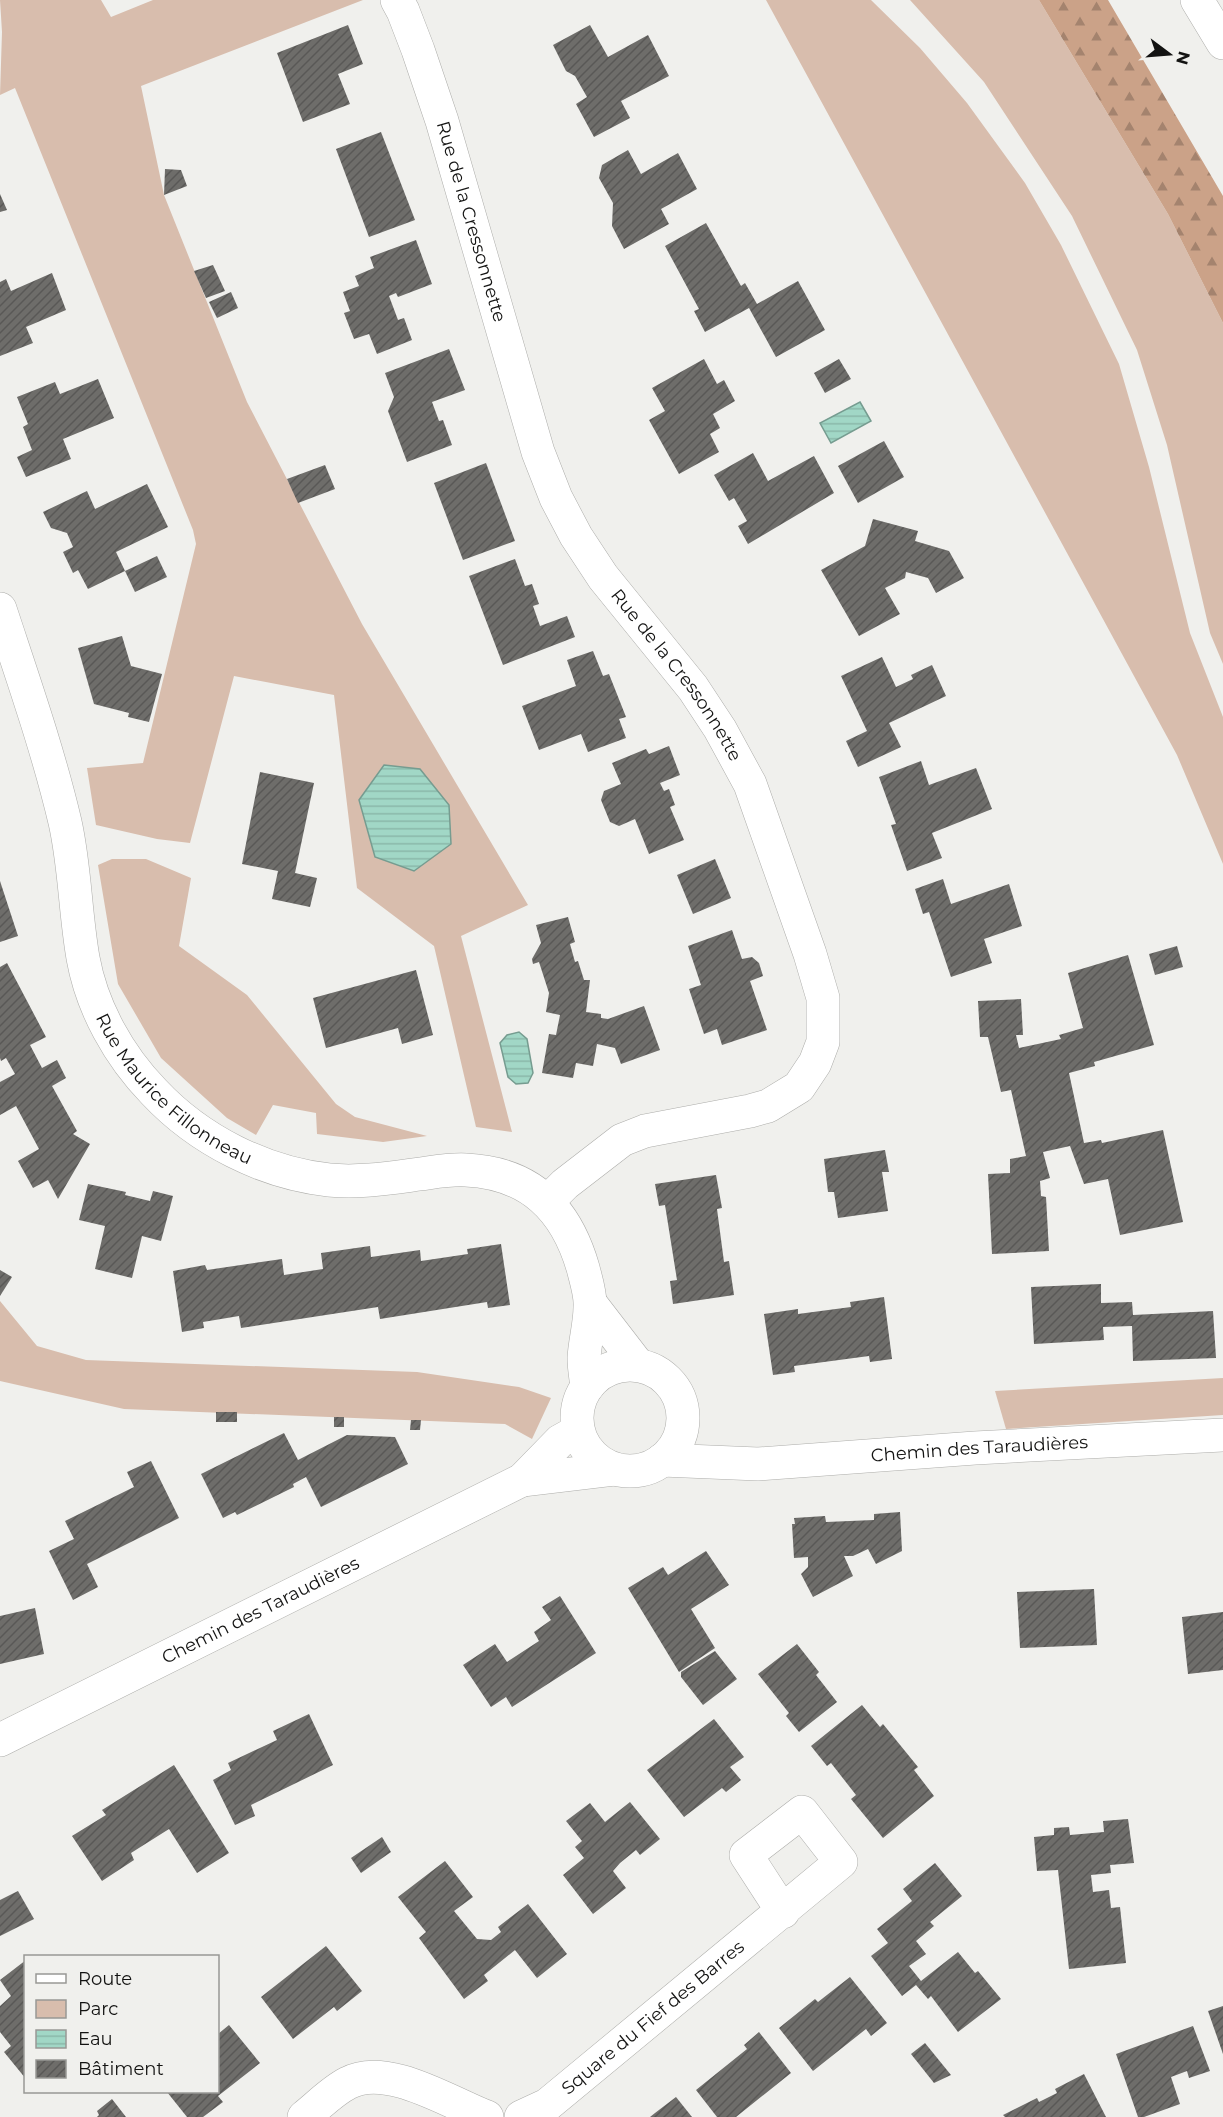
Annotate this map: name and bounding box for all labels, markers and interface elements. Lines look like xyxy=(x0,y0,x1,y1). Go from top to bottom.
north arrow xyxy=(1139,24,1199,84)
text: N xyxy=(1172,49,1194,67)
street label: Rue de la Cressonnette xyxy=(432,118,511,325)
street label: Rue de la Cressonnette xyxy=(606,584,746,765)
street label: Rue Maurice Fillonneau xyxy=(91,1010,255,1169)
street label: Chemin des Taraudières xyxy=(870,1431,1089,1467)
street label: Chemin des Taraudières xyxy=(158,1552,363,1669)
street label: Square du Fief des Barres xyxy=(557,1936,749,2099)
legend xyxy=(24,1955,219,2093)
text: Route xyxy=(78,1968,132,1990)
text: Parc xyxy=(78,1998,118,2020)
text: Eau xyxy=(78,2028,113,2050)
text: Bâtiment xyxy=(78,2058,164,2080)

